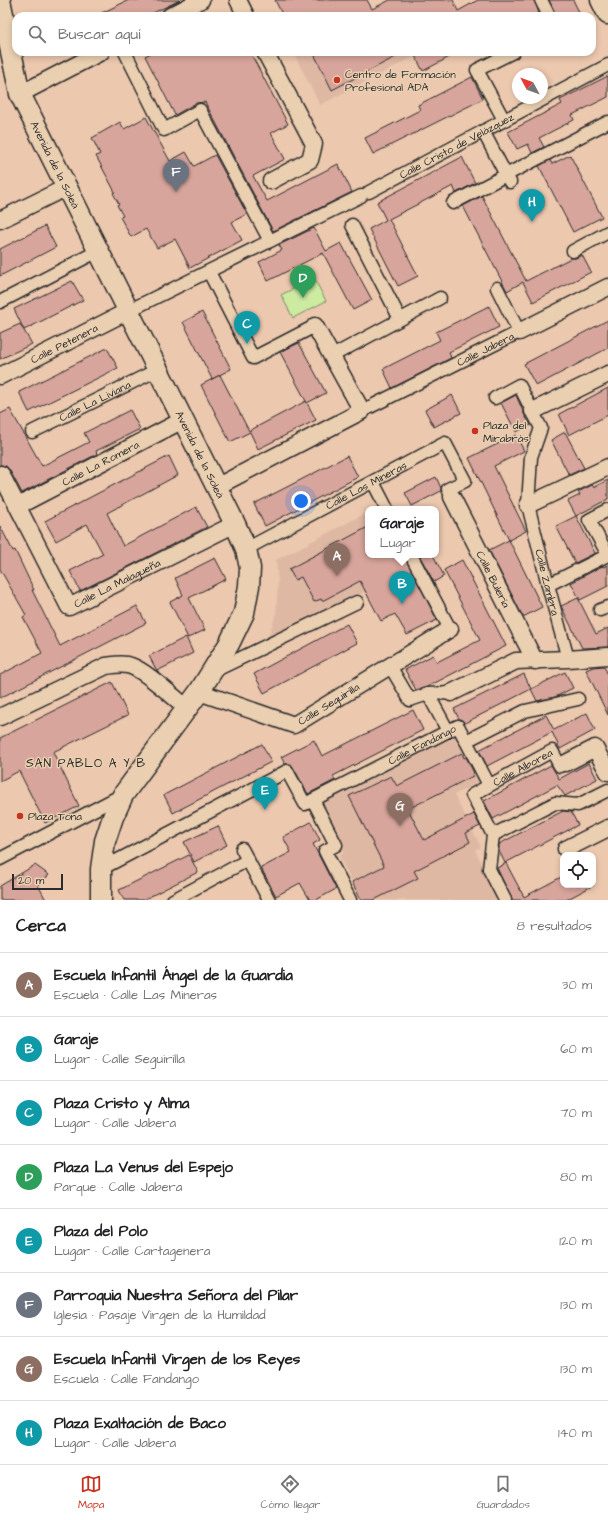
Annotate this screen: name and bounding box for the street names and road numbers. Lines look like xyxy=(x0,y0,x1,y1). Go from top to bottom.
street label: Calle Cristo de Velázquez xyxy=(397,109,517,183)
street label: Avenida de la Soleá xyxy=(27,119,83,211)
street label: Calle Petenera xyxy=(28,320,101,367)
street label: Calle Jabera xyxy=(454,328,517,370)
street label: Calle La Liviana xyxy=(57,377,134,425)
street label: Avenida de la Soleá xyxy=(172,408,228,501)
street label: Calle La Romera xyxy=(59,437,142,490)
street label: Calle Las Mineras xyxy=(323,458,410,513)
street label: Calle Bulería xyxy=(472,548,514,611)
street label: Calle Zambra xyxy=(531,548,563,618)
street label: Calle La Malagueña xyxy=(71,555,163,611)
street label: Calle Seguirilla xyxy=(295,679,363,729)
street label: Calle Fandango xyxy=(385,721,459,768)
street label: Calle Alborea xyxy=(490,745,556,790)

